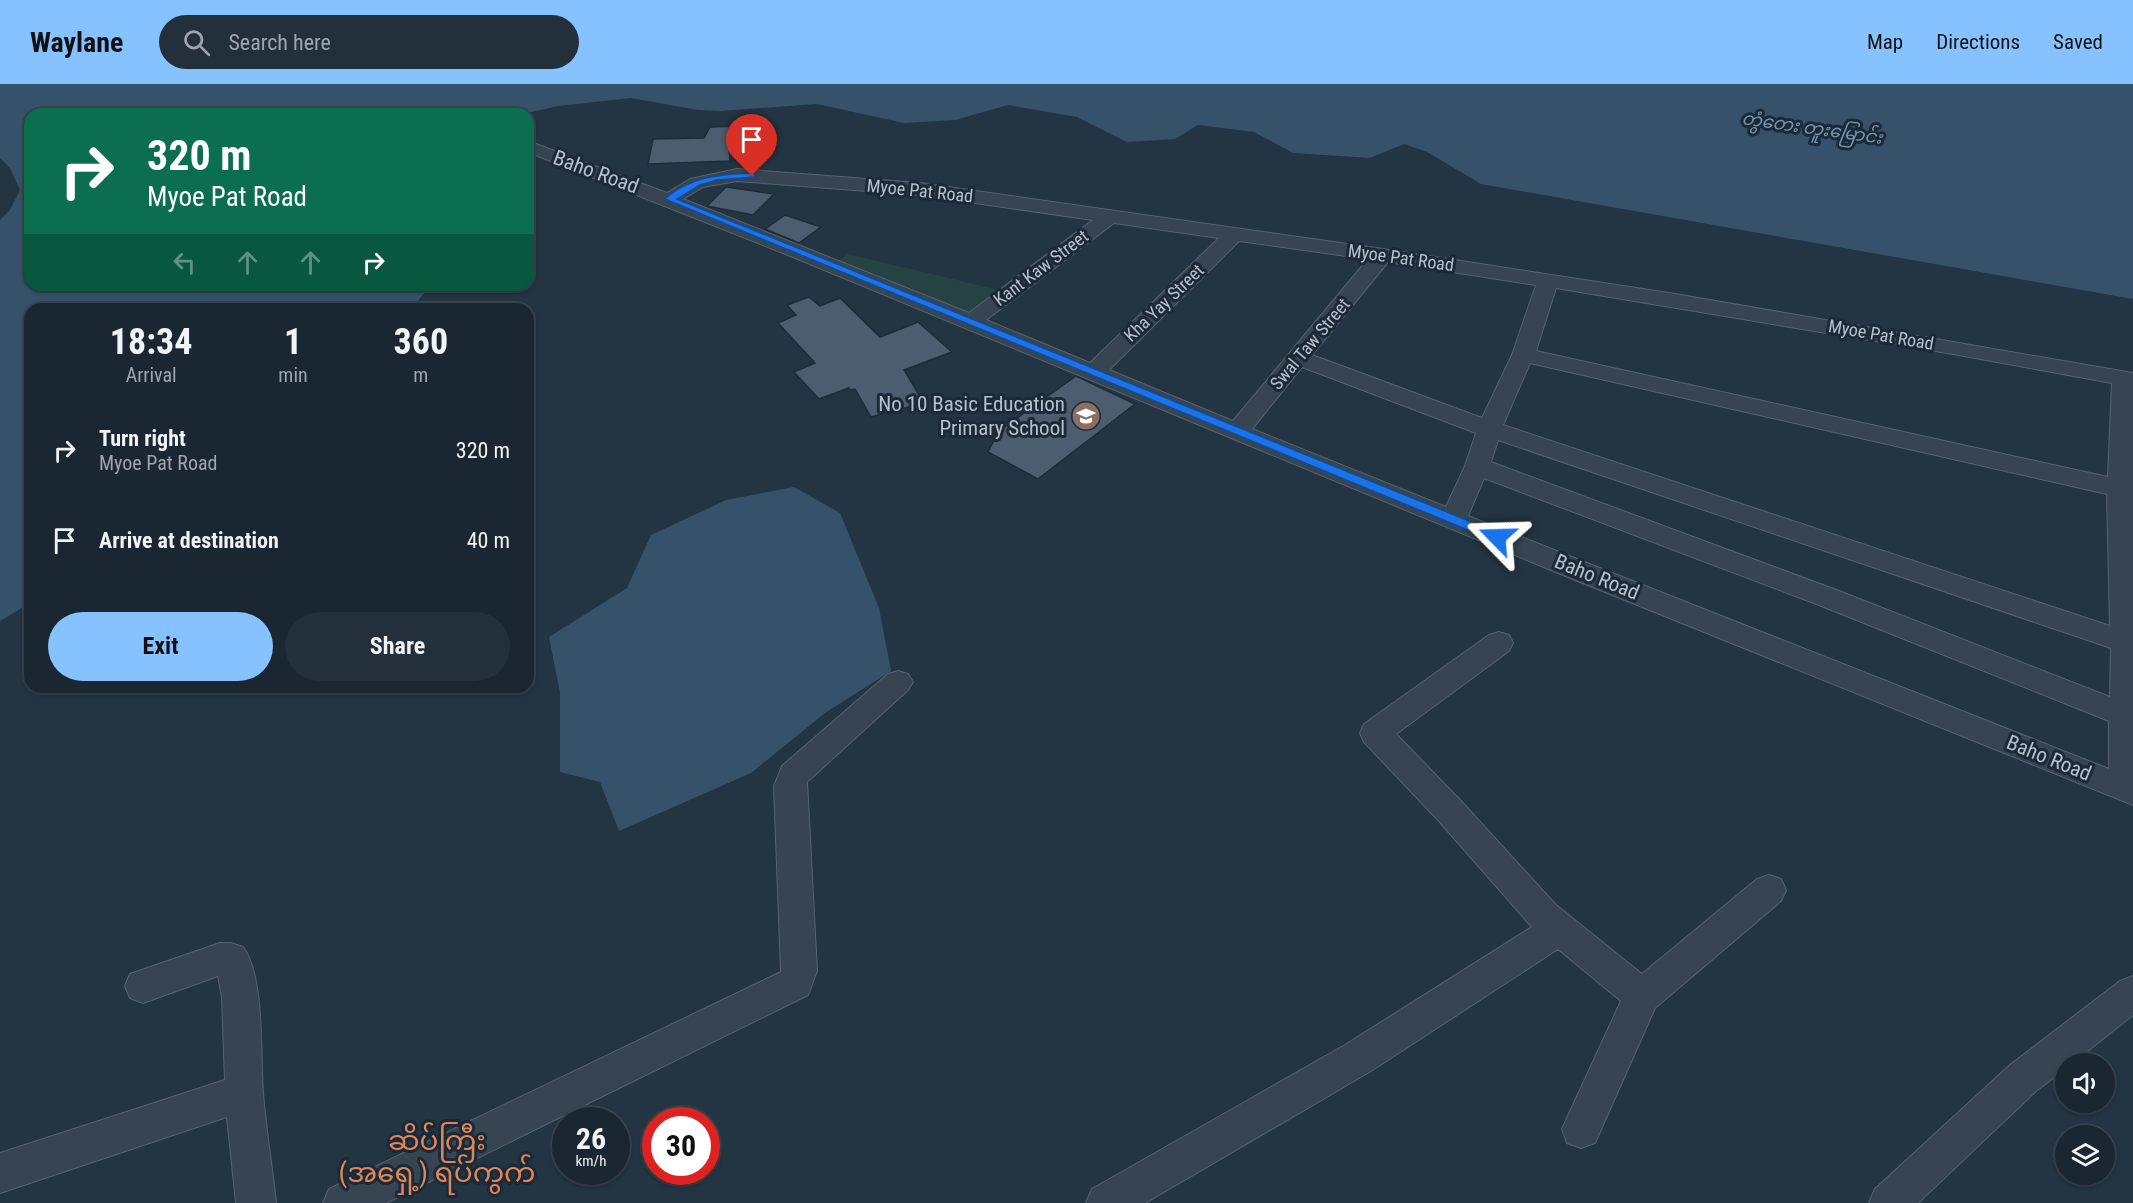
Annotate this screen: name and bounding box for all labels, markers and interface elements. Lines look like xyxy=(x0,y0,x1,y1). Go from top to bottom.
search box xyxy=(159,15,579,69)
text: Waylane xyxy=(30,26,123,59)
icon: search xyxy=(180,26,213,59)
text: Search here xyxy=(228,30,331,55)
text: Map xyxy=(1867,30,1903,54)
text: Directions xyxy=(1936,30,2020,54)
text: Saved xyxy=(2053,30,2103,54)
water label: တွံတေး တူးမြောင်း xyxy=(1740,105,1886,153)
pin xyxy=(726,114,777,176)
icon: arrive xyxy=(735,123,768,156)
text: 320 m xyxy=(147,131,252,180)
icon: right xyxy=(48,132,126,210)
street label: Baho Road xyxy=(550,145,642,199)
street label: Myoe Pat Road xyxy=(866,174,974,207)
text: Myoe Pat Road xyxy=(147,181,307,213)
street label: Kant Kaw Street xyxy=(989,225,1092,310)
street label: Myoe Pat Road xyxy=(1347,240,1455,275)
icon: left xyxy=(168,246,201,279)
icon: ahead xyxy=(231,246,264,279)
icon: ahead xyxy=(294,246,327,279)
icon: right xyxy=(357,246,390,279)
street label: Kha Yay Street xyxy=(1120,260,1208,346)
street label: Swal Taw Street xyxy=(1265,294,1354,394)
street label: Myoe Pat Road xyxy=(1827,315,1935,354)
text: 18:34 xyxy=(110,321,192,363)
text: 1 xyxy=(284,321,302,363)
text: 360 xyxy=(394,321,448,363)
text: Arrival xyxy=(126,363,177,387)
text: min xyxy=(278,363,308,387)
text: m xyxy=(413,363,428,387)
place label: No 10 Basic Education Primary School xyxy=(878,392,1065,440)
school or university icon: No 10 Basic Education Primary School xyxy=(1070,400,1102,432)
text: Turn right xyxy=(99,426,186,451)
icon: right xyxy=(48,434,81,467)
text: 320 m xyxy=(456,438,510,463)
text: Myoe Pat Road xyxy=(99,451,218,475)
position arrow xyxy=(1465,505,1529,569)
icon: arrive xyxy=(48,524,81,557)
text: Arrive at destination xyxy=(99,528,279,553)
text: 40 m xyxy=(467,528,510,553)
street label: Baho Road xyxy=(1551,549,1643,605)
button: Exit xyxy=(48,612,273,681)
button: Share xyxy=(285,612,510,681)
street label: Baho Road xyxy=(2003,730,2095,786)
map controls xyxy=(2055,1053,2115,1185)
button: sound xyxy=(2055,1053,2115,1113)
speed limit sign: 30 xyxy=(642,1107,720,1185)
text: 26 xyxy=(576,1121,606,1156)
district label: ဆိပ်ကြီး (အရှေ့) ရပ်ကွက် xyxy=(338,1122,536,1195)
button: layers xyxy=(2055,1125,2115,1185)
text: km/h xyxy=(576,1152,606,1170)

